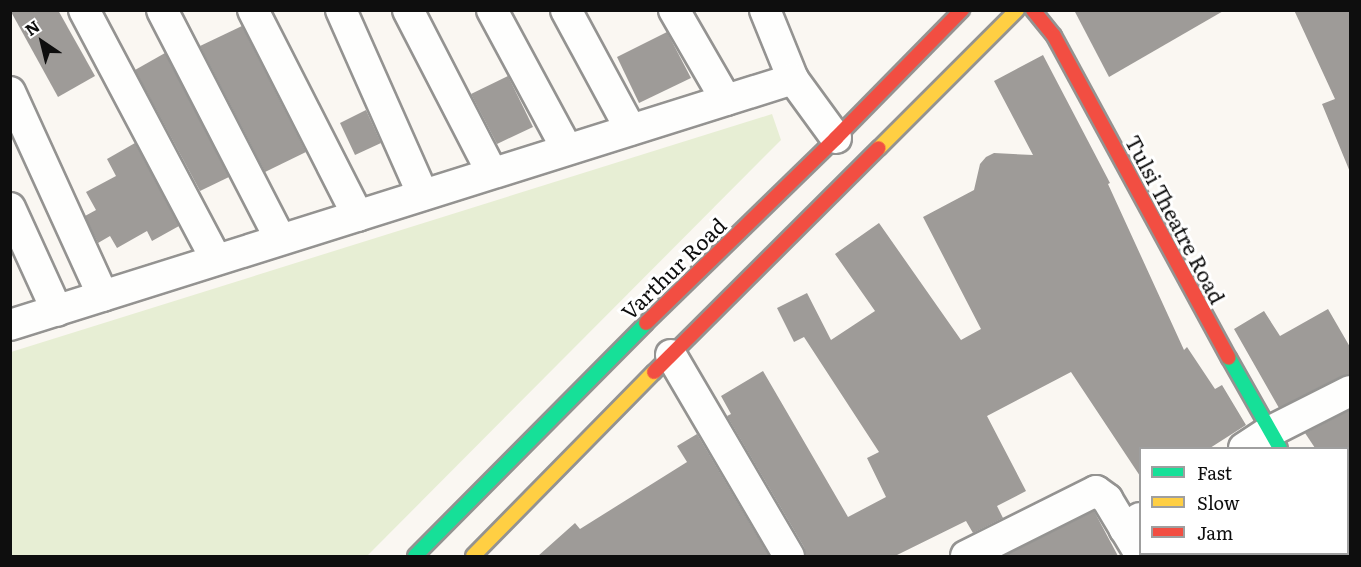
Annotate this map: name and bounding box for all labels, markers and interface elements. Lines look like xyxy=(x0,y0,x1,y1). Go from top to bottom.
north arrow xyxy=(12,12,72,72)
text: N xyxy=(19,14,44,41)
street label: Tulsi Theatre Road xyxy=(1121,130,1231,308)
street label: Varthur Road xyxy=(616,212,730,324)
legend xyxy=(1139,447,1349,555)
text: Fast xyxy=(1197,459,1232,486)
text: Slow xyxy=(1197,489,1239,516)
text: Jam xyxy=(1197,519,1233,546)

